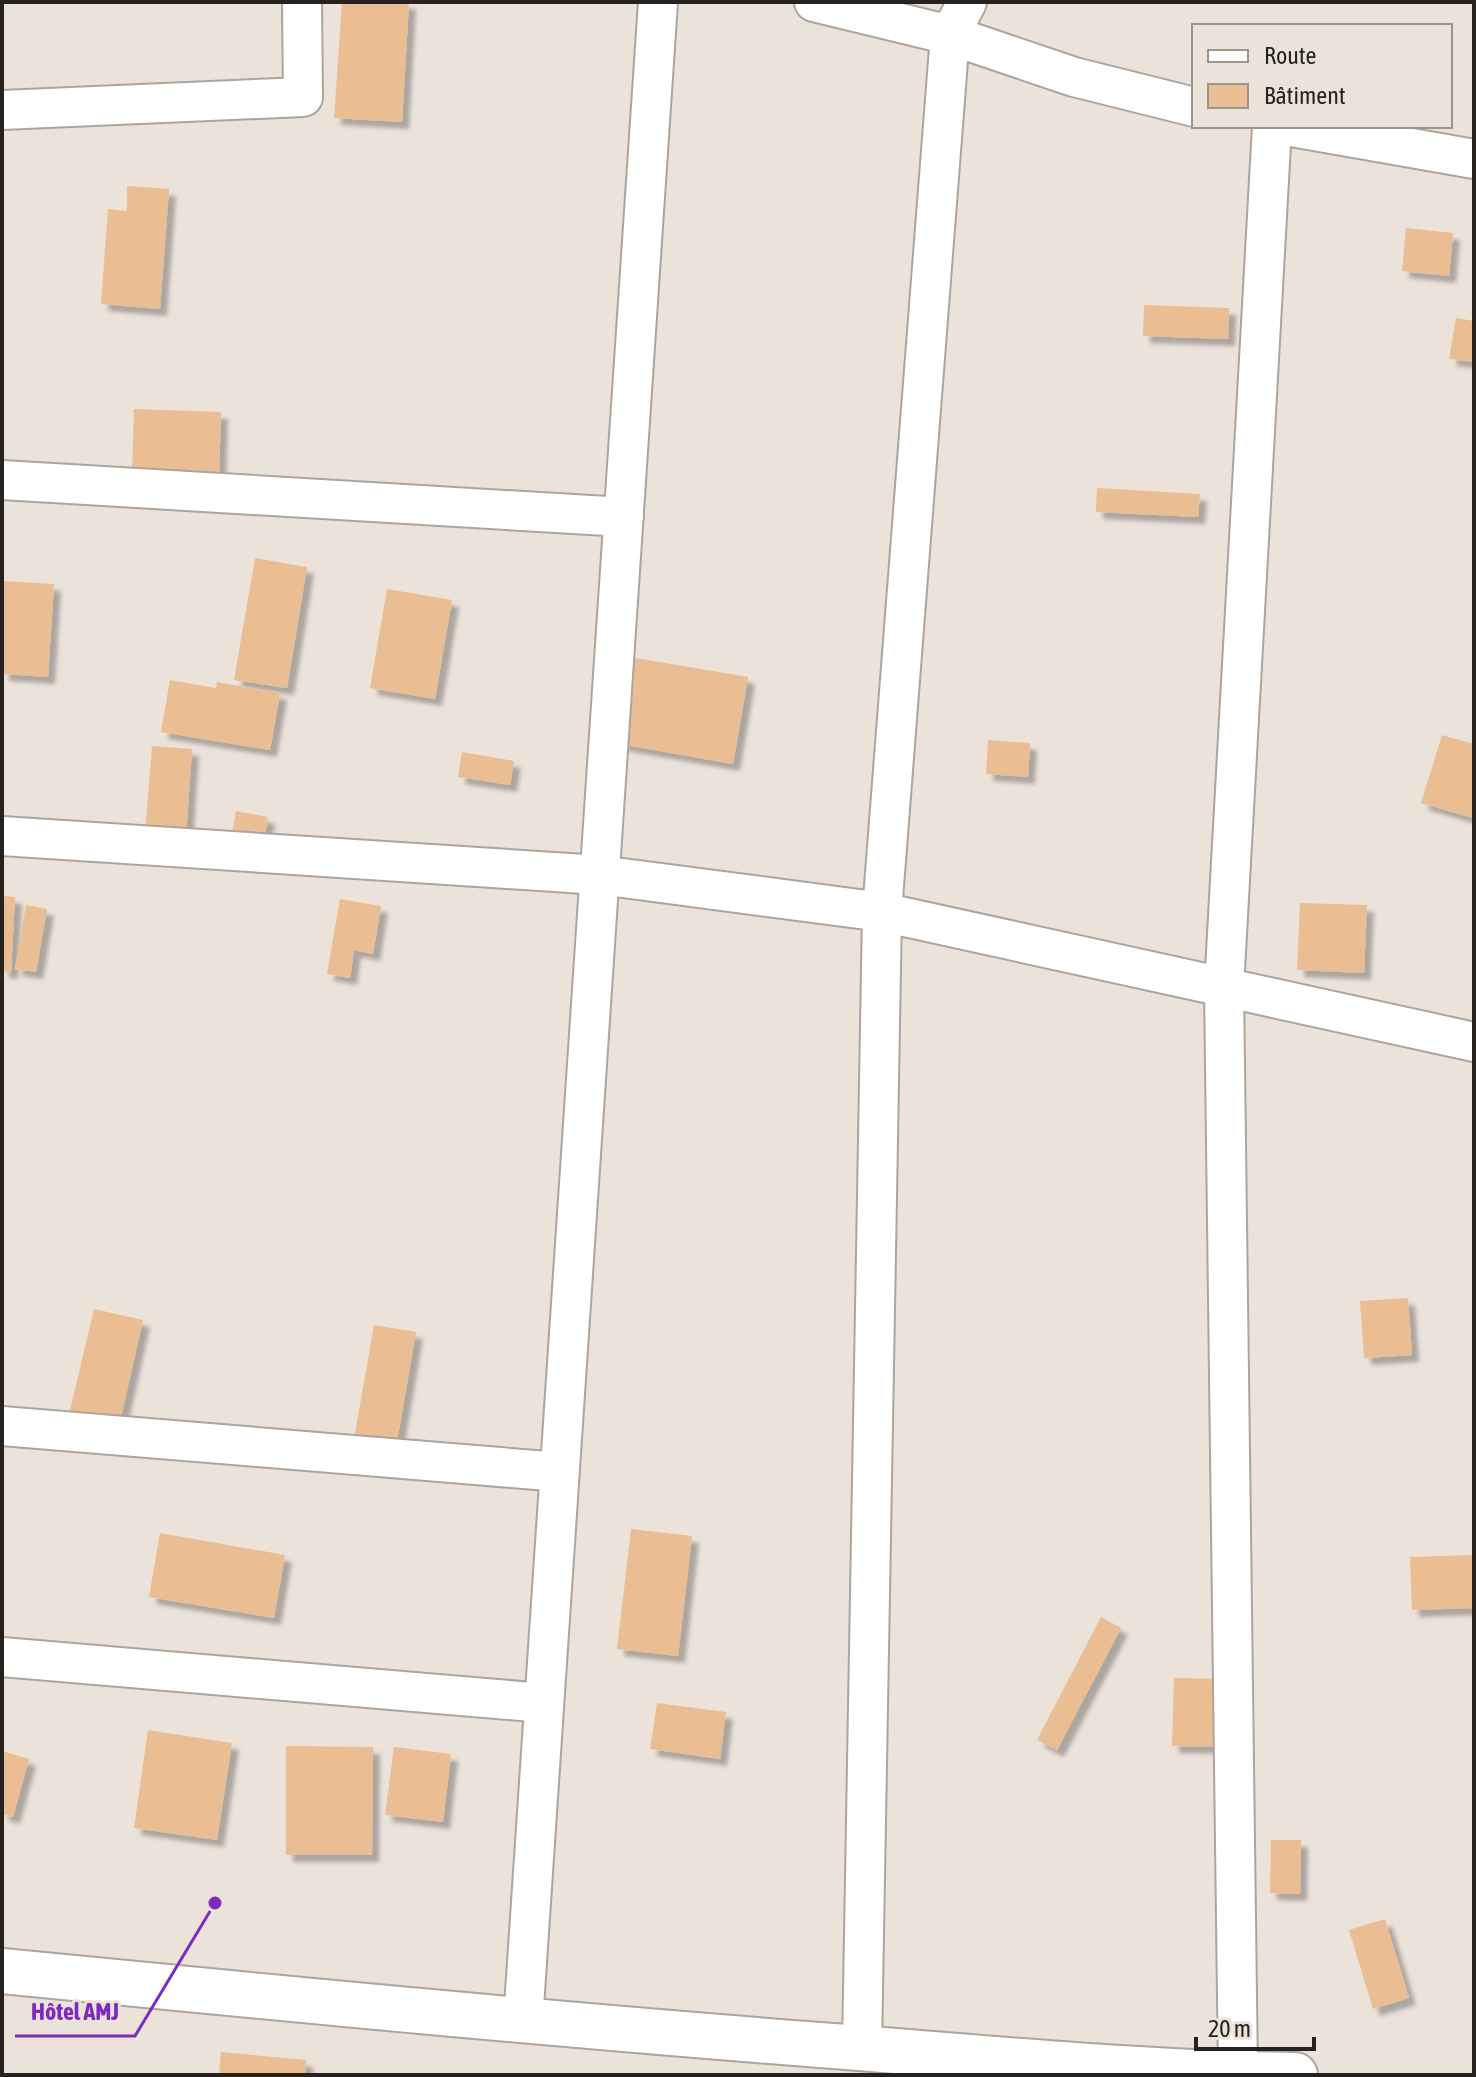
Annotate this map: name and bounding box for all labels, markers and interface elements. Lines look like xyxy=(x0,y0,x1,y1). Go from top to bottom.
legend xyxy=(1192,24,1452,128)
text: Route xyxy=(1264,42,1316,69)
text: Bâtiment xyxy=(1264,82,1346,109)
callout: Hôtel AMJ xyxy=(15,1988,135,2036)
text: Hôtel AMJ xyxy=(31,1998,119,2025)
scale bar xyxy=(1196,2001,1314,2051)
text: 20 m xyxy=(1208,2015,1251,2042)

